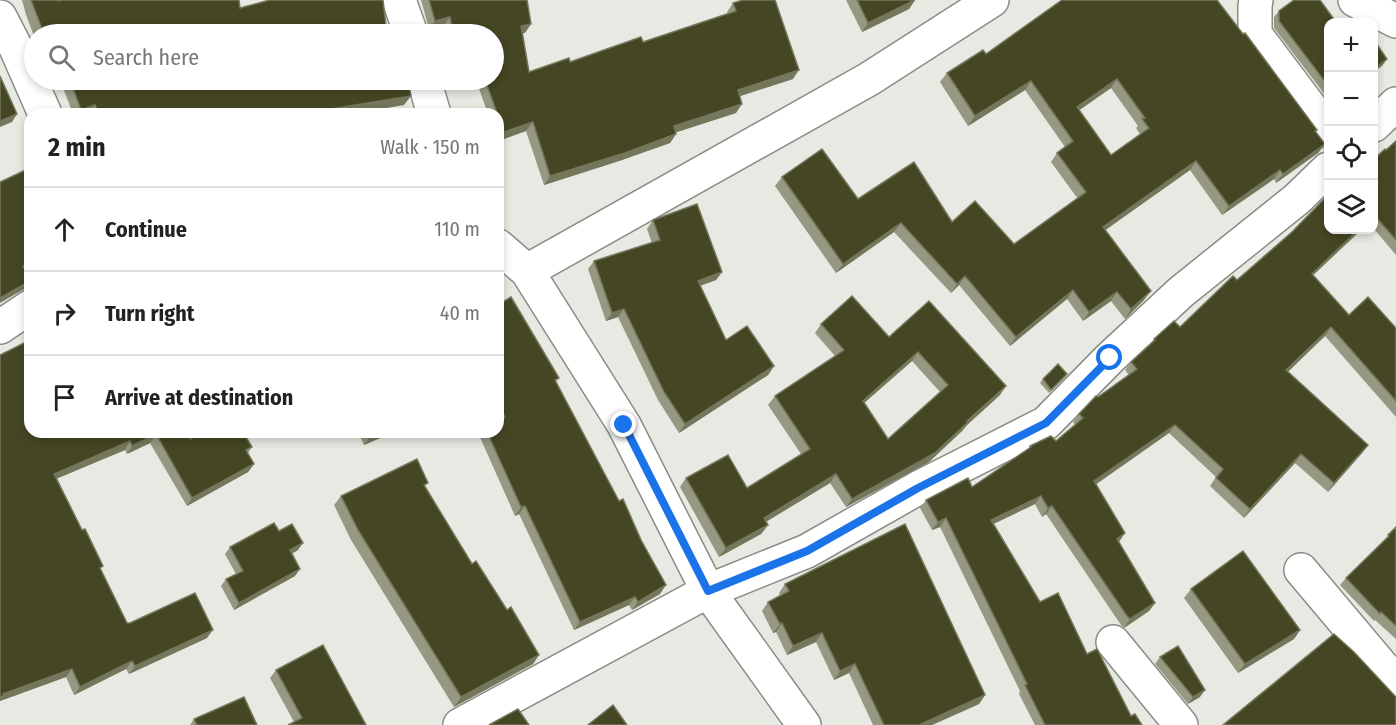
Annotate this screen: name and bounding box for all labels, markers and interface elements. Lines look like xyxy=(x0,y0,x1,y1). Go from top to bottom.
map controls xyxy=(1324,18,1378,234)
button: + xyxy=(1324,18,1378,72)
search box xyxy=(24,24,504,90)
icon: search xyxy=(45,41,78,74)
text: Search here xyxy=(93,44,199,71)
button: − xyxy=(1324,72,1378,126)
button: locate xyxy=(1324,126,1378,180)
text: 2 min xyxy=(48,132,106,163)
text: Walk · 150 m xyxy=(380,135,480,159)
button: layers xyxy=(1324,180,1378,234)
icon: ahead xyxy=(48,213,81,246)
text: Continue xyxy=(105,216,187,243)
text: 110 m xyxy=(434,217,480,241)
icon: right xyxy=(48,297,81,330)
text: Turn right xyxy=(105,300,194,327)
text: 40 m xyxy=(440,301,480,325)
route start xyxy=(1096,344,1122,370)
icon: arrive xyxy=(48,381,81,414)
text: Arrive at destination xyxy=(105,384,293,411)
route end xyxy=(610,411,636,437)

